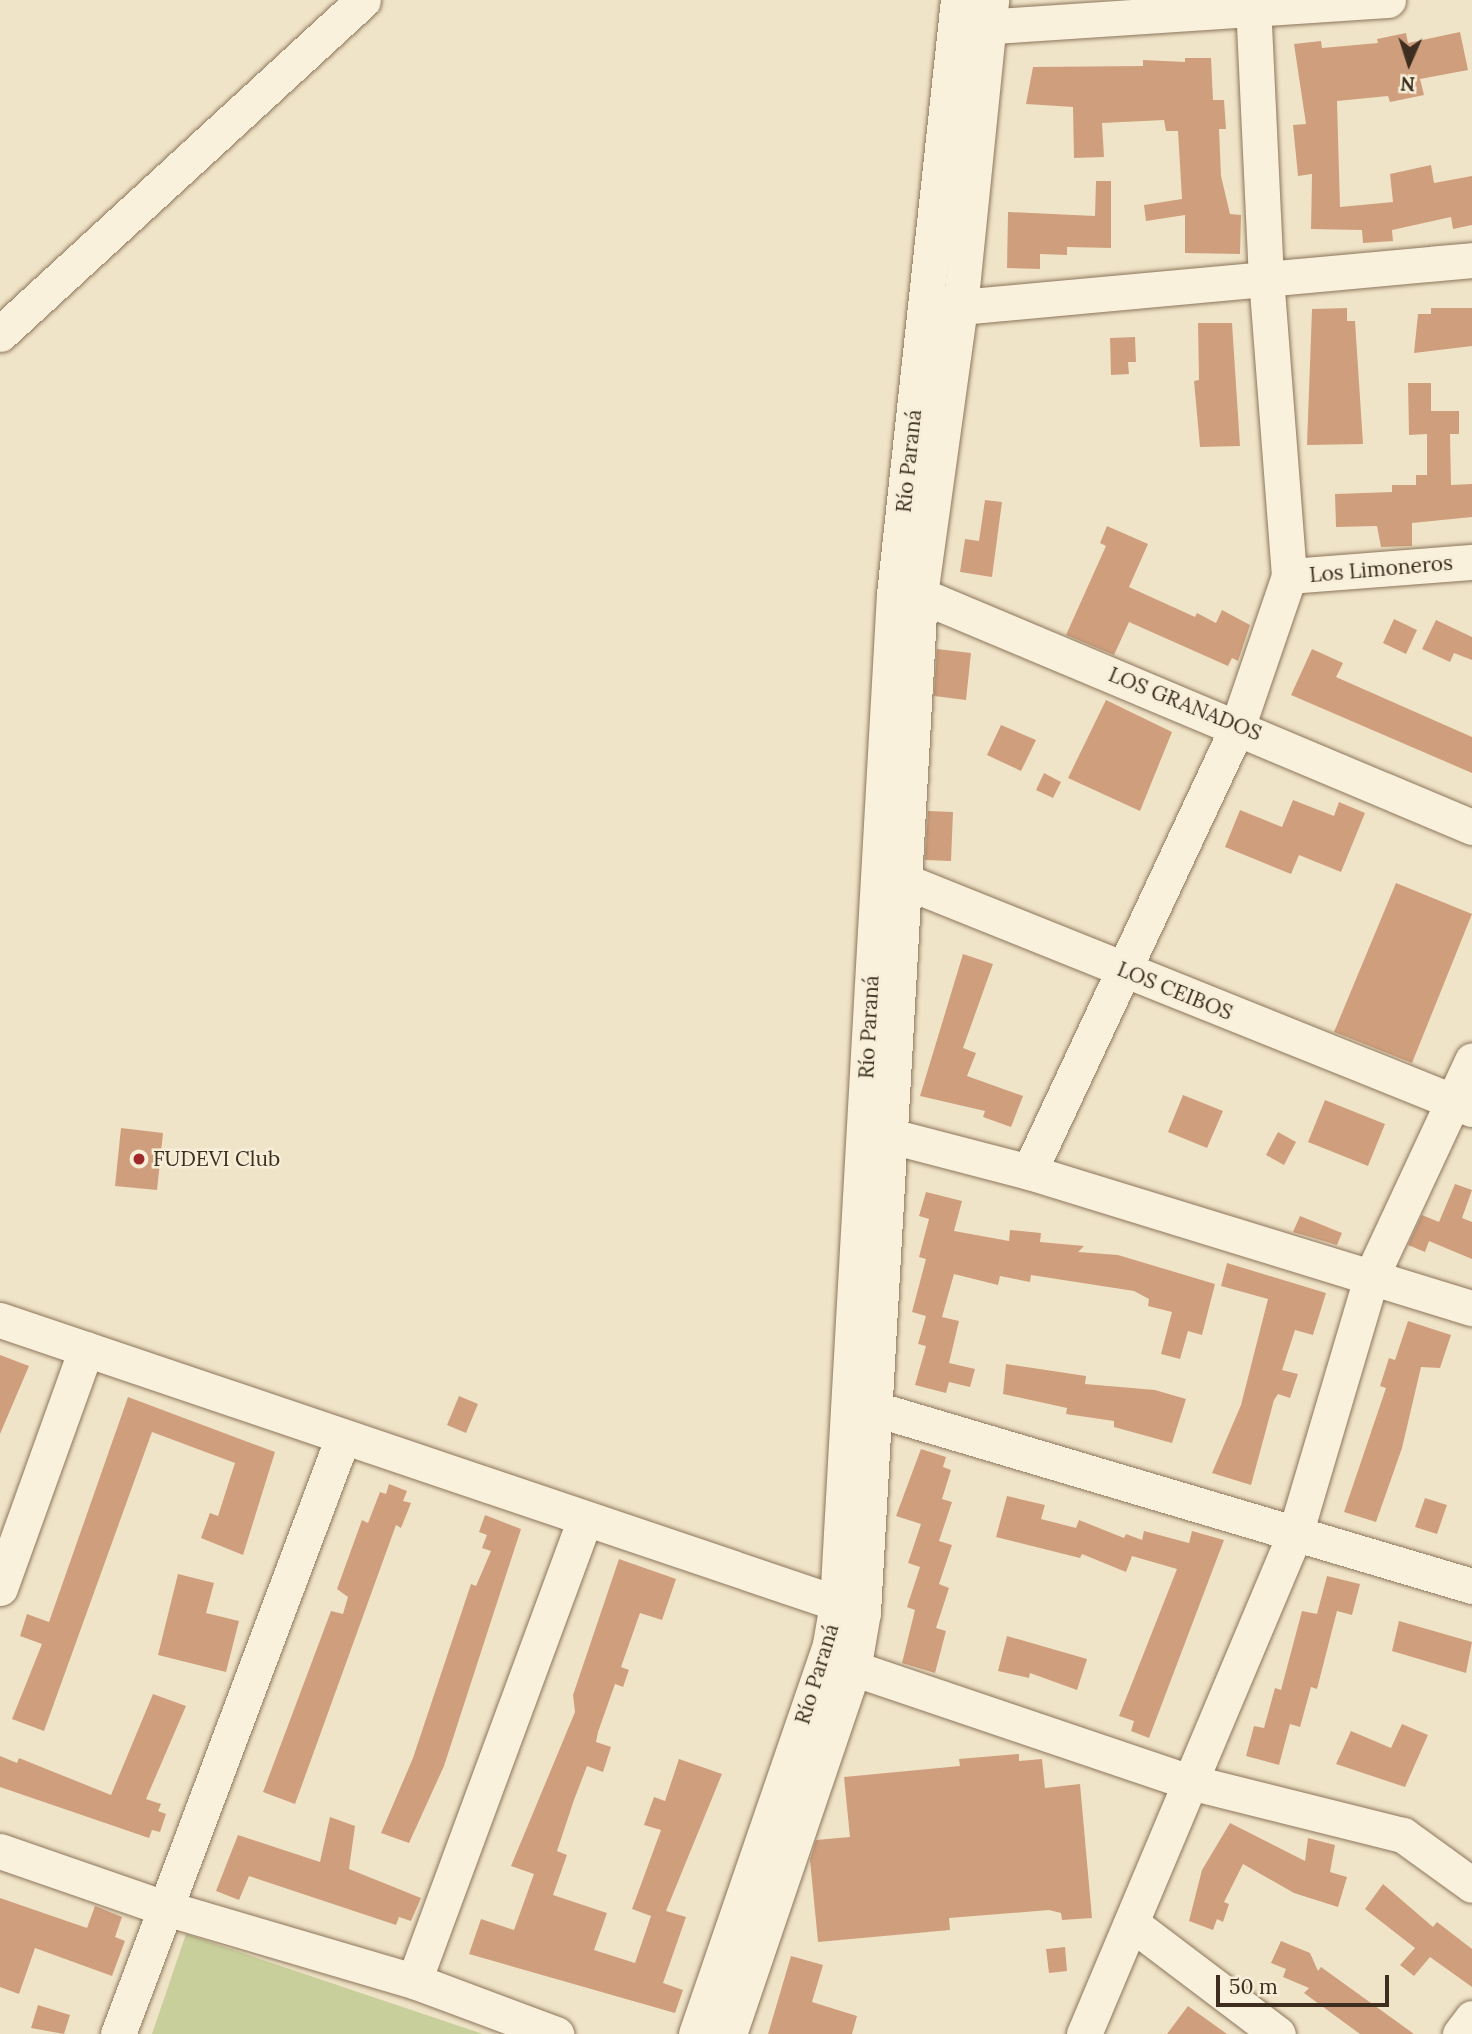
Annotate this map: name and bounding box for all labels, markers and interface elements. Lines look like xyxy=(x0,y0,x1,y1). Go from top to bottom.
north arrow xyxy=(1374,28,1444,98)
text: N xyxy=(1400,72,1416,96)
street label: Río Paraná xyxy=(891,408,927,514)
street label: Los Limoneros xyxy=(1308,550,1454,588)
street label: LOS GRANADOS xyxy=(1105,662,1265,746)
street label: LOS CEIBOS xyxy=(1114,956,1236,1026)
street label: Río Paraná xyxy=(854,975,884,1079)
place label: FUDEVI Club xyxy=(153,1146,280,1172)
marker: FUDEVI Club xyxy=(131,1151,147,1167)
street label: Río Paraná xyxy=(790,1621,844,1727)
scale bar xyxy=(1220,1960,1393,2004)
text: 50 m xyxy=(1229,1973,1278,2000)

